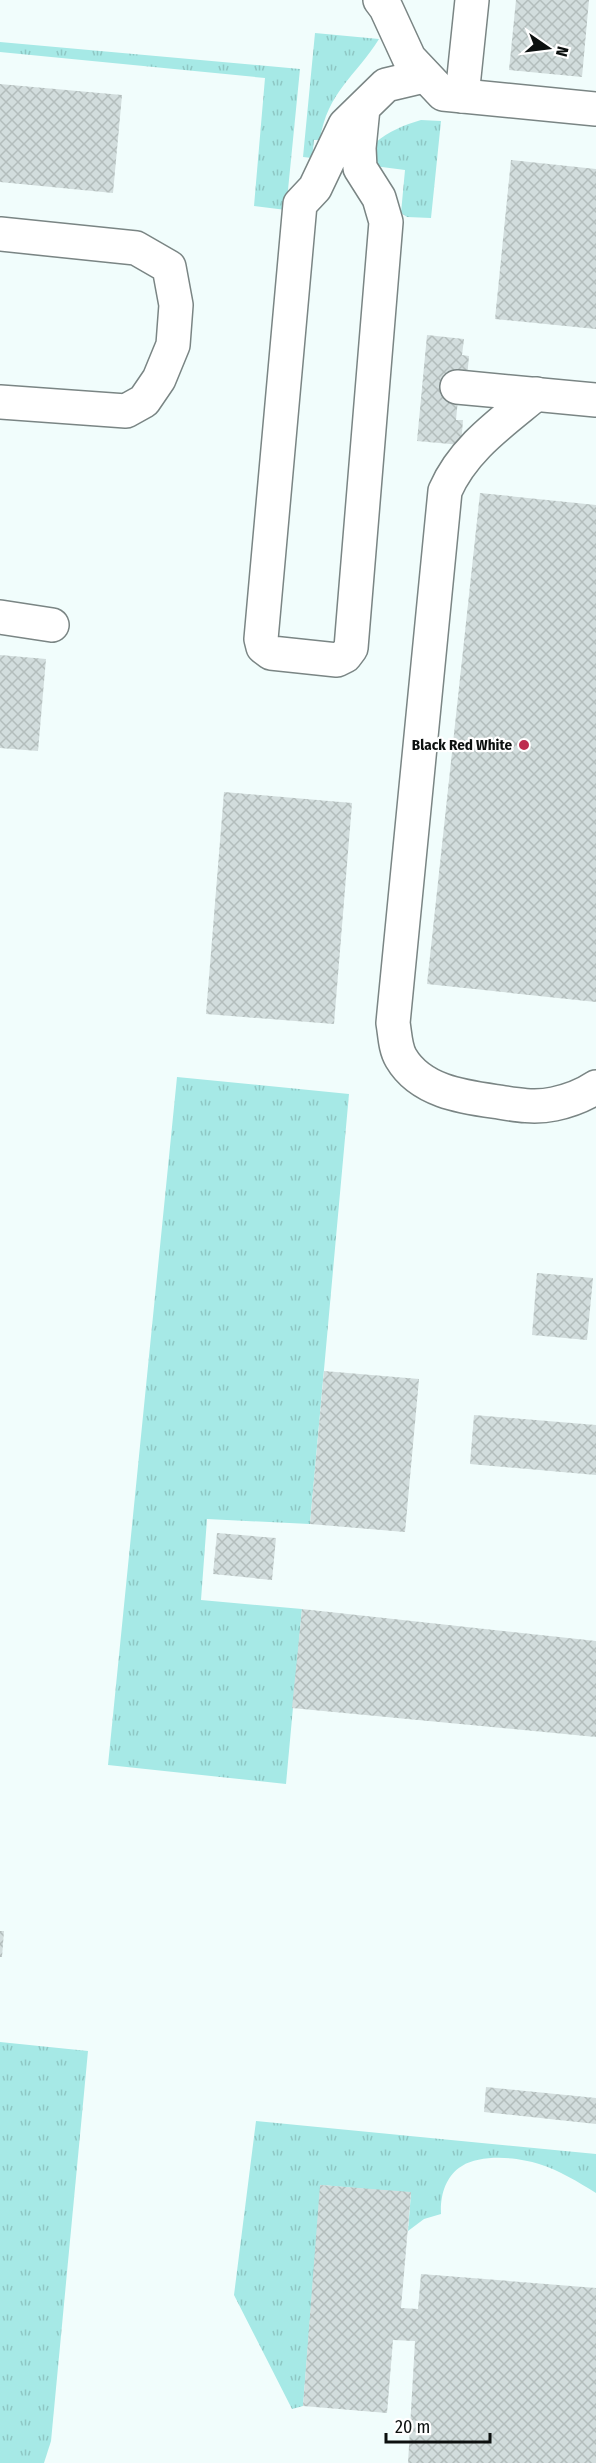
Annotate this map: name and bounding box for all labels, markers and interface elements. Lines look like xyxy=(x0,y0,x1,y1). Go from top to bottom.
north arrow xyxy=(518,18,578,78)
text: N xyxy=(552,45,572,58)
place label: Black Red White xyxy=(412,736,512,754)
marker: Black Red White xyxy=(517,738,531,752)
scale bar xyxy=(386,2406,490,2444)
text: 20 m xyxy=(395,2416,430,2438)

